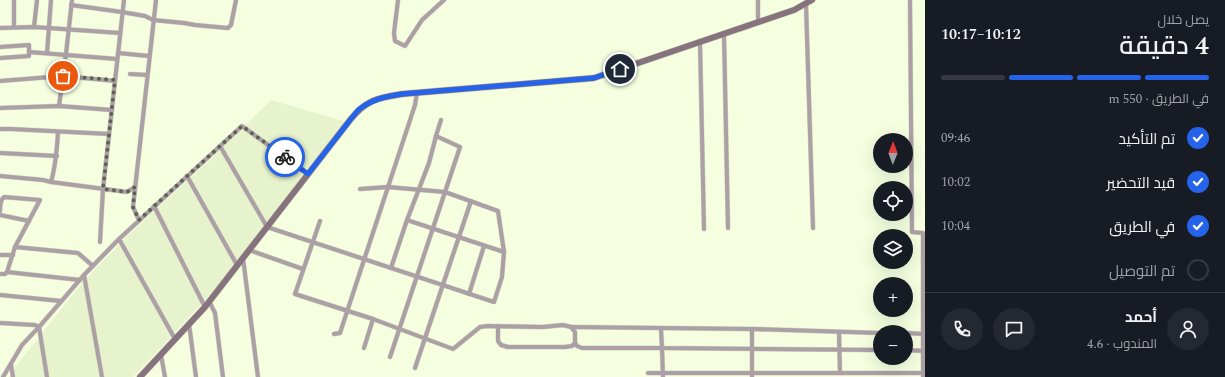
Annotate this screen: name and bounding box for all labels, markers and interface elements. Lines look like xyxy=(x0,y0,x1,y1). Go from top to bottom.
text: يصل خلال xyxy=(1158,10,1209,30)
text: 10:12–10:17 xyxy=(941,23,1021,46)
text: 4 دقيقة xyxy=(1119,26,1209,66)
pin xyxy=(603,52,637,86)
icon: home xyxy=(609,58,631,80)
pin xyxy=(46,59,80,93)
icon: bag xyxy=(52,65,74,87)
text: في الطريق · 550 m xyxy=(1108,89,1209,109)
icon: check xyxy=(1187,127,1209,149)
text: 09:46 xyxy=(941,128,970,148)
text: تم التأكيد xyxy=(1119,128,1175,151)
north arrow xyxy=(873,133,913,173)
map controls xyxy=(873,133,913,365)
courier xyxy=(265,137,305,177)
icon: bike xyxy=(274,146,296,168)
icon: check xyxy=(1187,171,1209,193)
text: 10:02 xyxy=(941,172,970,192)
text: قيد التحضير xyxy=(1106,172,1175,195)
button: locate xyxy=(873,181,913,221)
icon: check xyxy=(1187,215,1209,237)
text: 10:04 xyxy=(941,216,970,236)
text: في الطريق xyxy=(1109,216,1175,239)
button: layers xyxy=(873,229,913,269)
text: تم التوصيل xyxy=(1109,260,1175,283)
button: + xyxy=(873,277,913,317)
text: أحمد xyxy=(1125,306,1157,329)
button: phone xyxy=(941,308,983,350)
button: chat xyxy=(993,308,1035,350)
button: person xyxy=(1167,308,1209,350)
button: − xyxy=(873,325,913,365)
text: المندوب · 4.6 xyxy=(1087,334,1157,354)

